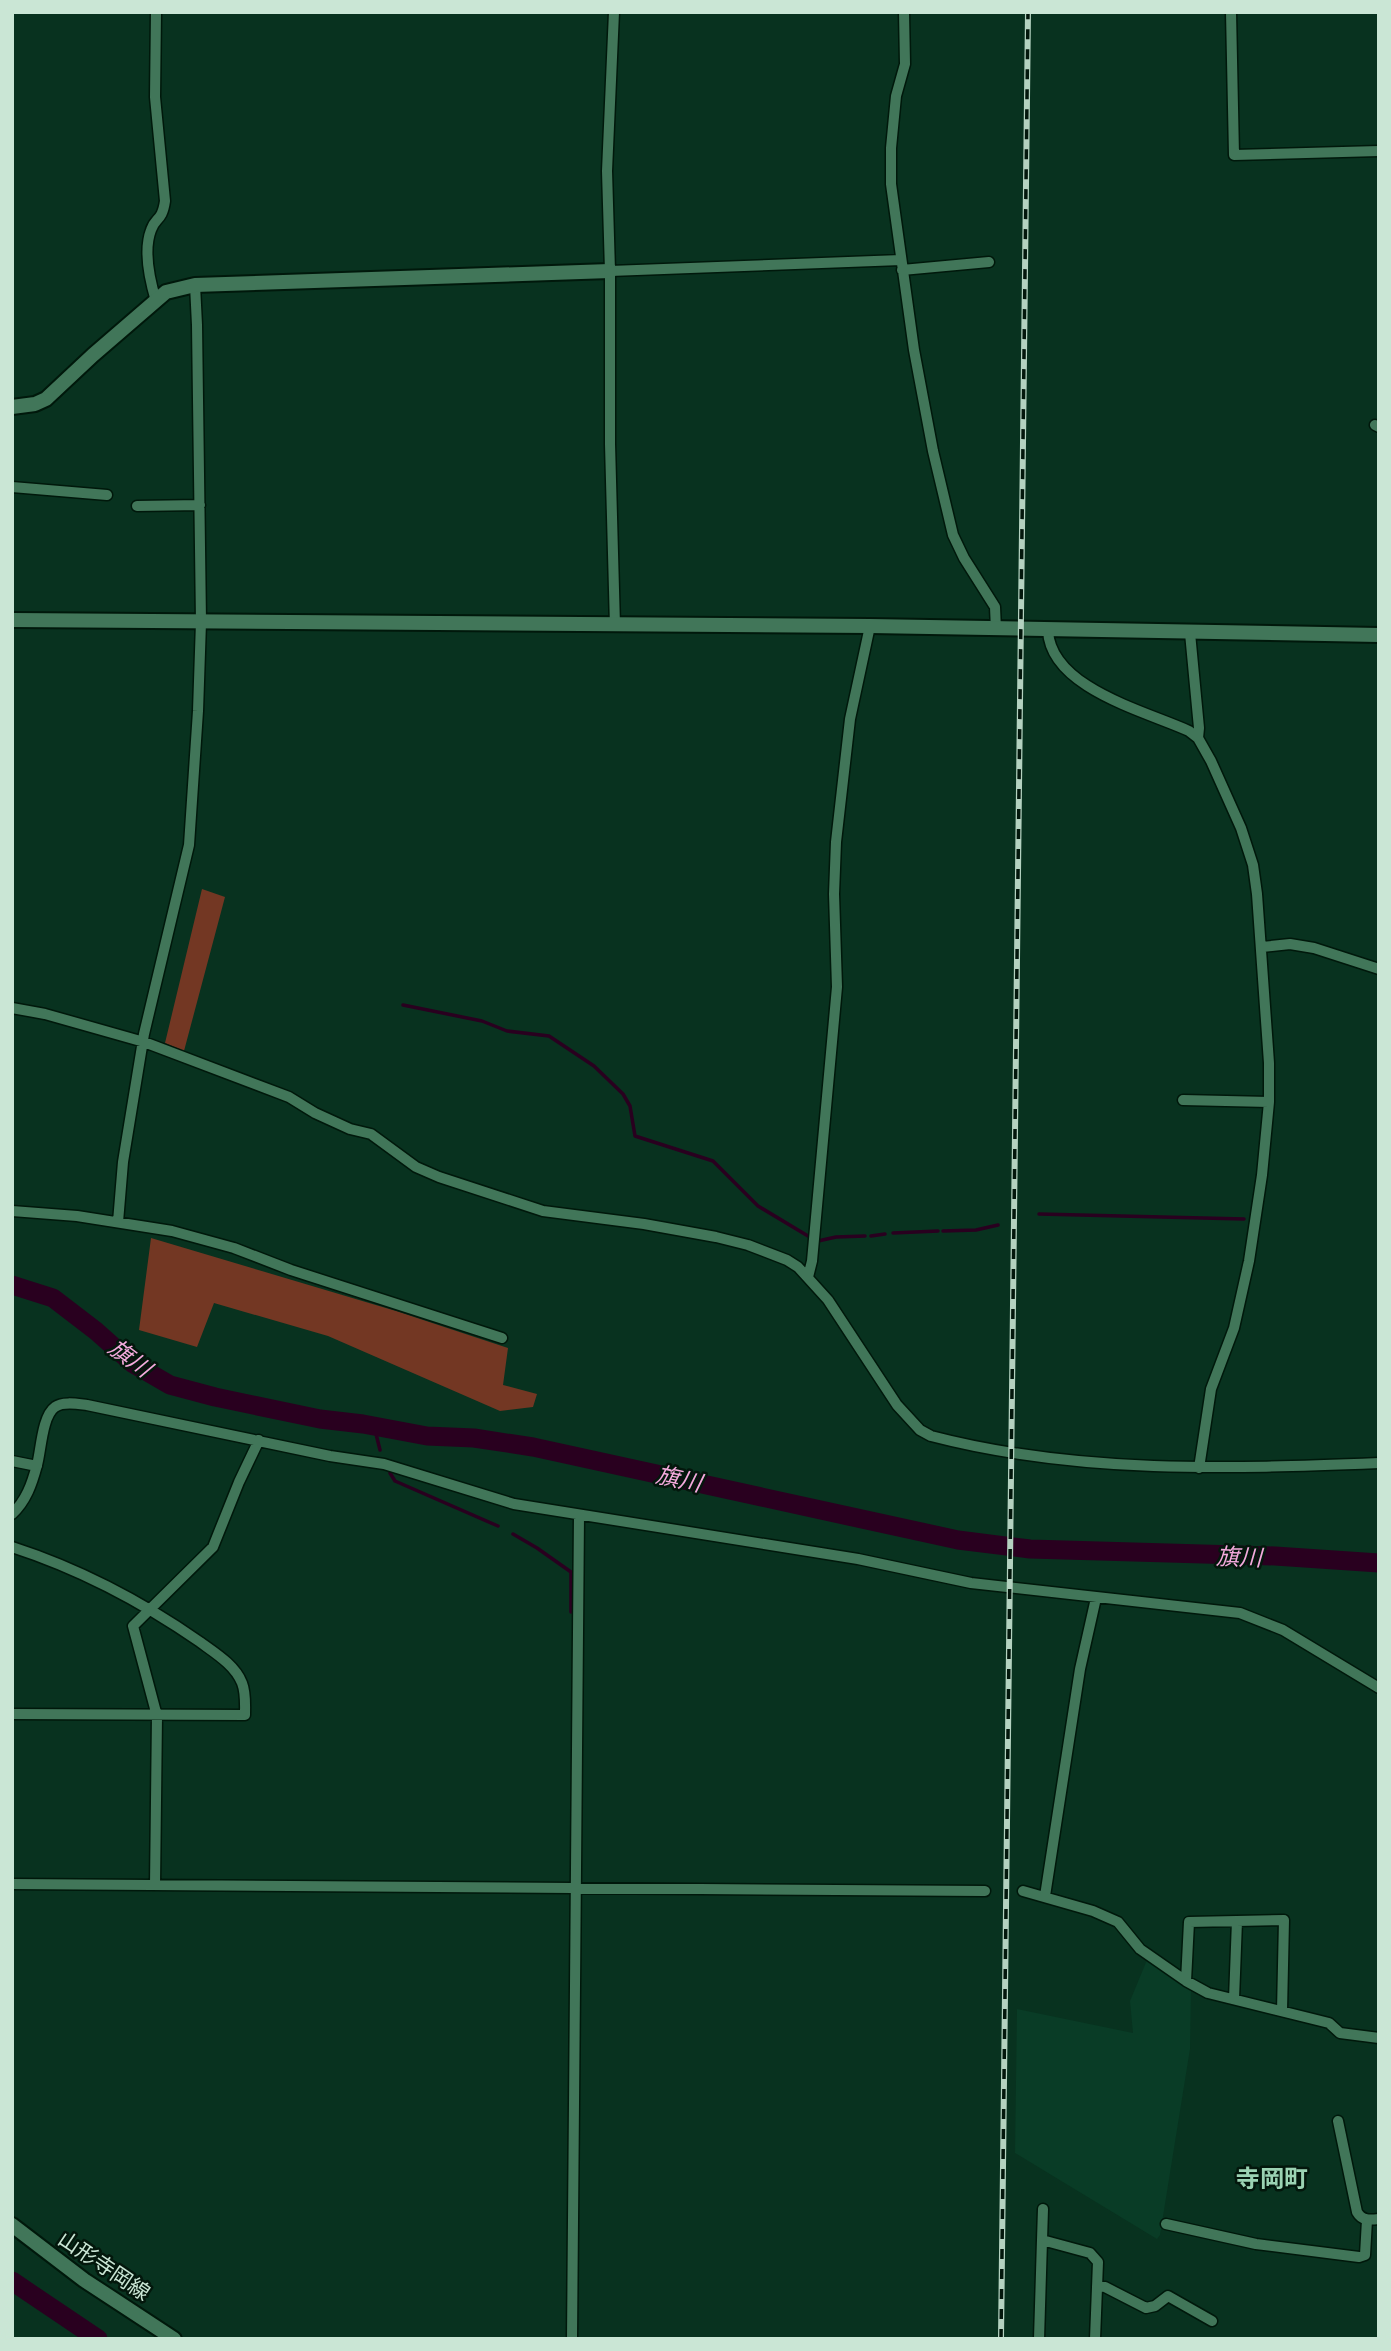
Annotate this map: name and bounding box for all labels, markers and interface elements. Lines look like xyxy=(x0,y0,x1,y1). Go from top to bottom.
water label: 旗川 xyxy=(104,1333,159,1384)
water label: 旗川 xyxy=(654,1461,707,1497)
water label: 旗川 xyxy=(1216,1542,1265,1571)
district label: 寺岡町 xyxy=(1236,2164,1308,2192)
street label: 山形寺岡線 xyxy=(54,2226,155,2305)

